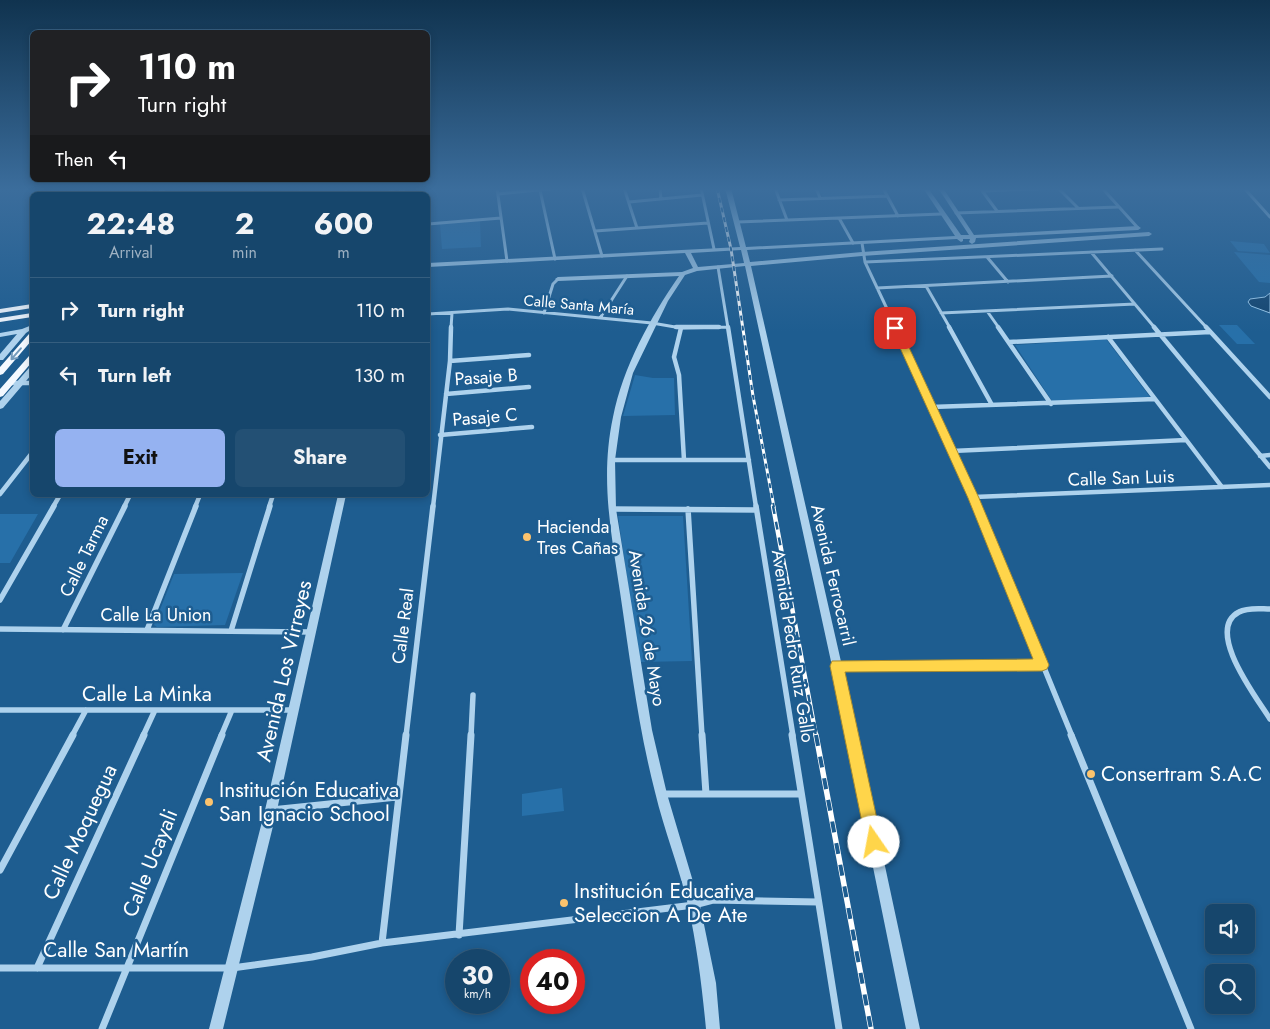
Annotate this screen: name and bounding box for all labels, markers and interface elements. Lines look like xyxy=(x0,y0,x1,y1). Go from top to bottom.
text: 110 m xyxy=(138,42,236,92)
icon: right xyxy=(55,50,120,115)
text: Turn right xyxy=(138,88,226,120)
icon: left xyxy=(104,145,132,173)
text: Then xyxy=(55,146,94,173)
text: 22:48 xyxy=(87,202,175,245)
text: 2 xyxy=(235,202,254,245)
text: 600 xyxy=(314,202,373,245)
text: Arrival xyxy=(109,241,153,264)
text: min xyxy=(232,241,257,264)
text: m xyxy=(337,241,350,264)
street label: Calle Santa María xyxy=(523,289,635,321)
icon: right xyxy=(55,296,83,324)
text: Turn right xyxy=(98,297,184,324)
text: 110 m xyxy=(356,297,405,324)
pin xyxy=(874,307,916,349)
icon: arrive xyxy=(881,314,909,342)
one-way arrow xyxy=(11,347,22,360)
icon: left xyxy=(55,361,83,389)
text: Turn left xyxy=(98,362,171,389)
text: 130 m xyxy=(354,362,405,389)
street label: Pasaje B xyxy=(454,362,518,392)
street label: Pasaje C xyxy=(451,401,519,433)
button: Exit xyxy=(55,429,225,487)
button: Share xyxy=(235,429,405,487)
street label: Calle San Luis xyxy=(1067,463,1175,493)
street label: Avenida Ferrocarril xyxy=(804,502,862,648)
street label: Calle Tarma xyxy=(53,511,115,601)
place label: Hacienda Tres Cañas xyxy=(537,514,618,561)
marker: Hacienda Tres Cañas xyxy=(521,531,533,543)
street label: Avenida 26 de Mayo xyxy=(622,548,672,708)
street label: Avenida Pedro Ruiz Gallo xyxy=(765,548,821,744)
street label: Avenida Los Virreyes xyxy=(249,577,319,765)
street label: Calle Real xyxy=(385,587,421,665)
street label: Calle La Union xyxy=(101,602,211,628)
street label: Calle La Minka xyxy=(82,679,212,709)
street label: Calle Moquegua xyxy=(35,759,125,905)
place label: Consertram S.A.C xyxy=(1101,759,1262,789)
marker: Consertram S.A.C xyxy=(1085,768,1097,780)
place label: Institución Educativa San Ignacio School xyxy=(219,775,399,829)
marker: Institución Educativa San Ignacio School xyxy=(203,796,215,808)
street label: Calle Ucayali xyxy=(115,804,185,922)
position arrow xyxy=(847,815,899,867)
place label: Institución Educativa Seleccion A De Ate xyxy=(574,876,754,930)
marker: Institución Educativa Seleccion A De Ate xyxy=(558,897,570,909)
map controls xyxy=(1205,904,1255,1014)
button: sound xyxy=(1205,904,1255,954)
street label: Calle San Martín xyxy=(43,935,189,965)
speed limit sign: 40 xyxy=(520,949,585,1014)
text: 30 xyxy=(461,957,494,993)
button: search xyxy=(1205,964,1255,1014)
text: km/h xyxy=(464,985,491,1003)

